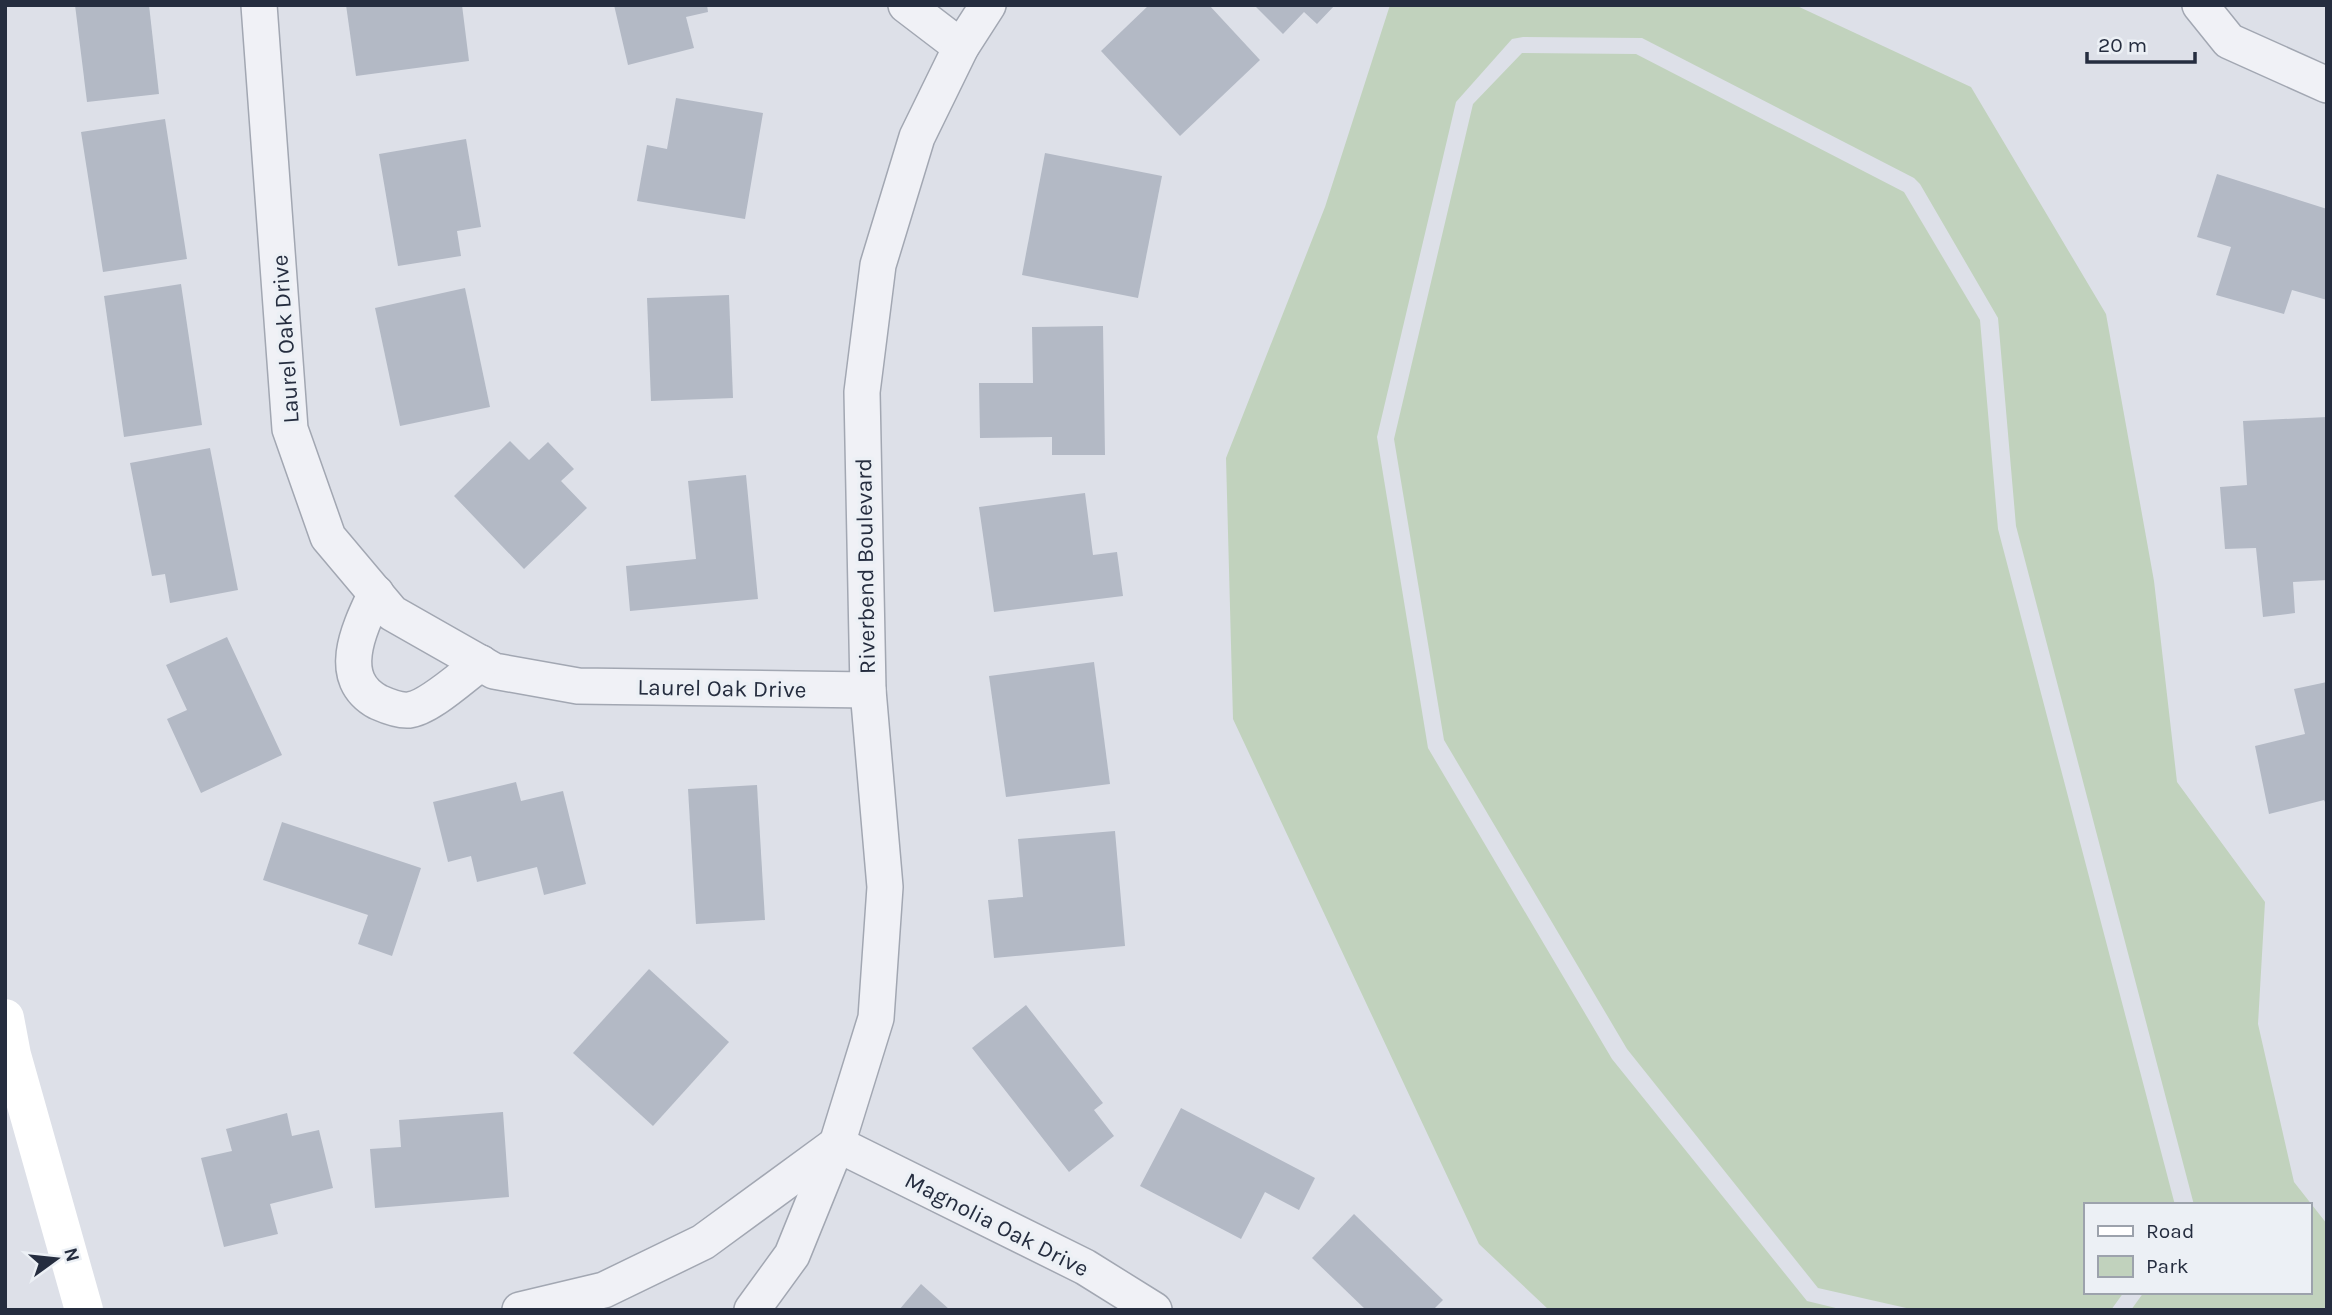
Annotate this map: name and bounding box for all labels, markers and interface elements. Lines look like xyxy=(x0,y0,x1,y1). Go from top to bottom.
scale bar xyxy=(2087,21,2196,65)
text: 20 m xyxy=(2098,33,2147,57)
street label: Laurel Oak Drive xyxy=(266,254,305,424)
street label: Riverbend Boulevard xyxy=(850,458,881,674)
street label: Laurel Oak Drive xyxy=(637,674,807,703)
street label: Magnolia Oak Drive xyxy=(900,1166,1093,1282)
legend xyxy=(2084,1203,2311,1294)
text: Road xyxy=(2146,1219,2194,1243)
north arrow xyxy=(21,1224,91,1294)
text: N xyxy=(59,1245,84,1264)
text: Park xyxy=(2146,1254,2189,1278)

